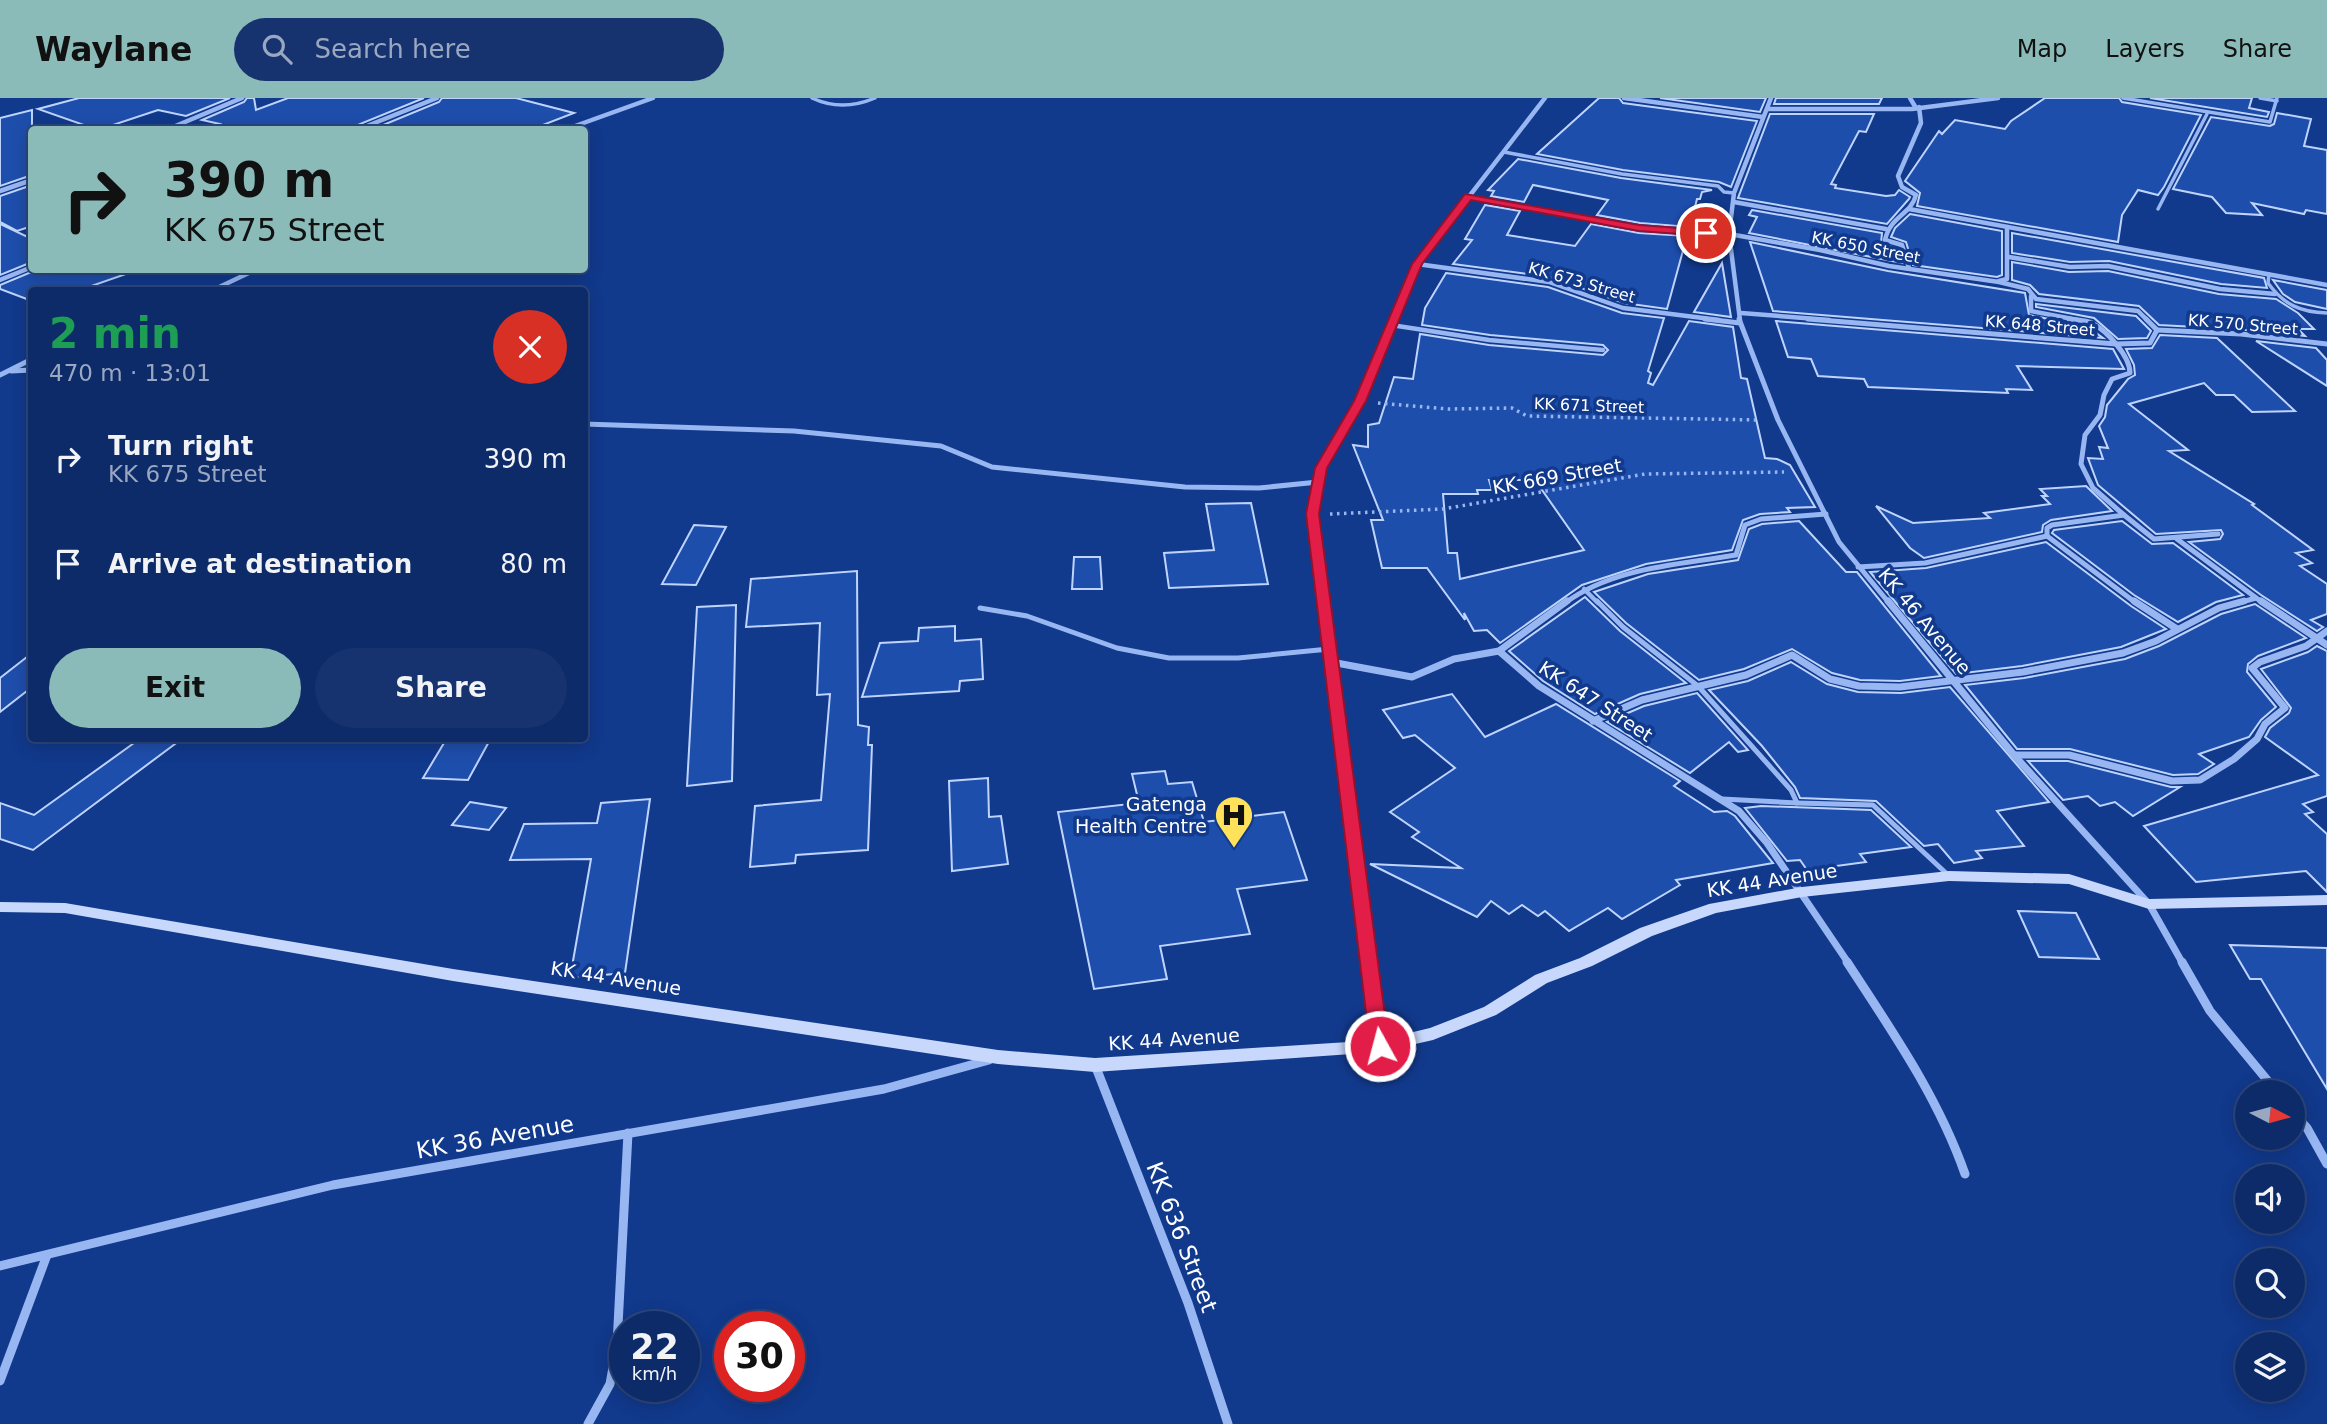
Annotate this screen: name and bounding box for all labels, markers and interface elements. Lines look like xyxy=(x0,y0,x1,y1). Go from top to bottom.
search box xyxy=(234,18,724,81)
text: Waylane xyxy=(35,30,192,69)
icon: search xyxy=(258,30,296,68)
text: Search here xyxy=(314,34,471,64)
text: Map xyxy=(2017,35,2067,63)
text: Layers xyxy=(2105,35,2185,63)
text: Share xyxy=(2223,35,2292,63)
text: 390 m xyxy=(164,152,334,209)
icon: right xyxy=(49,154,140,245)
pin xyxy=(1676,203,1736,263)
text: KK 675 Street xyxy=(164,211,385,249)
icon: arrive xyxy=(1687,214,1725,252)
street label: KK 650 Street xyxy=(1810,228,1922,267)
street label: KK 673 Street xyxy=(1526,258,1638,307)
text: 2 min xyxy=(49,309,181,358)
button: close xyxy=(493,310,567,384)
street label: KK 570 Street xyxy=(2187,310,2299,339)
street label: KK 648 Street xyxy=(1984,311,2096,340)
text: 470 m · 13:01 xyxy=(49,360,211,386)
street label: KK 671 Street xyxy=(1534,394,1644,417)
text: Turn right xyxy=(108,431,253,461)
icon: right xyxy=(49,440,87,478)
text: 390 m xyxy=(484,444,567,474)
street label: KK 669 Street xyxy=(1491,454,1623,498)
text: KK 675 Street xyxy=(108,461,267,487)
icon: arrive xyxy=(49,545,87,583)
text: Arrive at destination xyxy=(108,549,412,579)
text: 80 m xyxy=(500,549,567,579)
street label: KK 46 Avenue xyxy=(1874,563,1976,679)
button: Exit xyxy=(49,648,301,728)
button: Share xyxy=(315,648,567,728)
street label: KK 647 Street xyxy=(1535,656,1657,746)
place label: Gatenga Health Centre xyxy=(1075,793,1207,837)
hospital icon: Gatenga Health Centre xyxy=(1213,794,1255,849)
street label: KK 44 Avenue xyxy=(1705,859,1839,901)
street label: KK 44 Avenue xyxy=(549,957,683,999)
position arrow xyxy=(1343,1009,1417,1083)
street label: KK 44 Avenue xyxy=(1108,1023,1240,1055)
north arrow xyxy=(2235,1080,2305,1150)
map controls xyxy=(2235,1080,2305,1402)
street label: KK 36 Avenue xyxy=(414,1110,576,1164)
street label: KK 636 Street xyxy=(1141,1158,1223,1316)
button: sound xyxy=(2235,1164,2305,1234)
button: search xyxy=(2235,1248,2305,1318)
speed limit sign: 30 xyxy=(714,1311,805,1402)
text: 22 xyxy=(630,1327,679,1367)
button: layers xyxy=(2235,1332,2305,1402)
text: km/h xyxy=(632,1363,677,1384)

